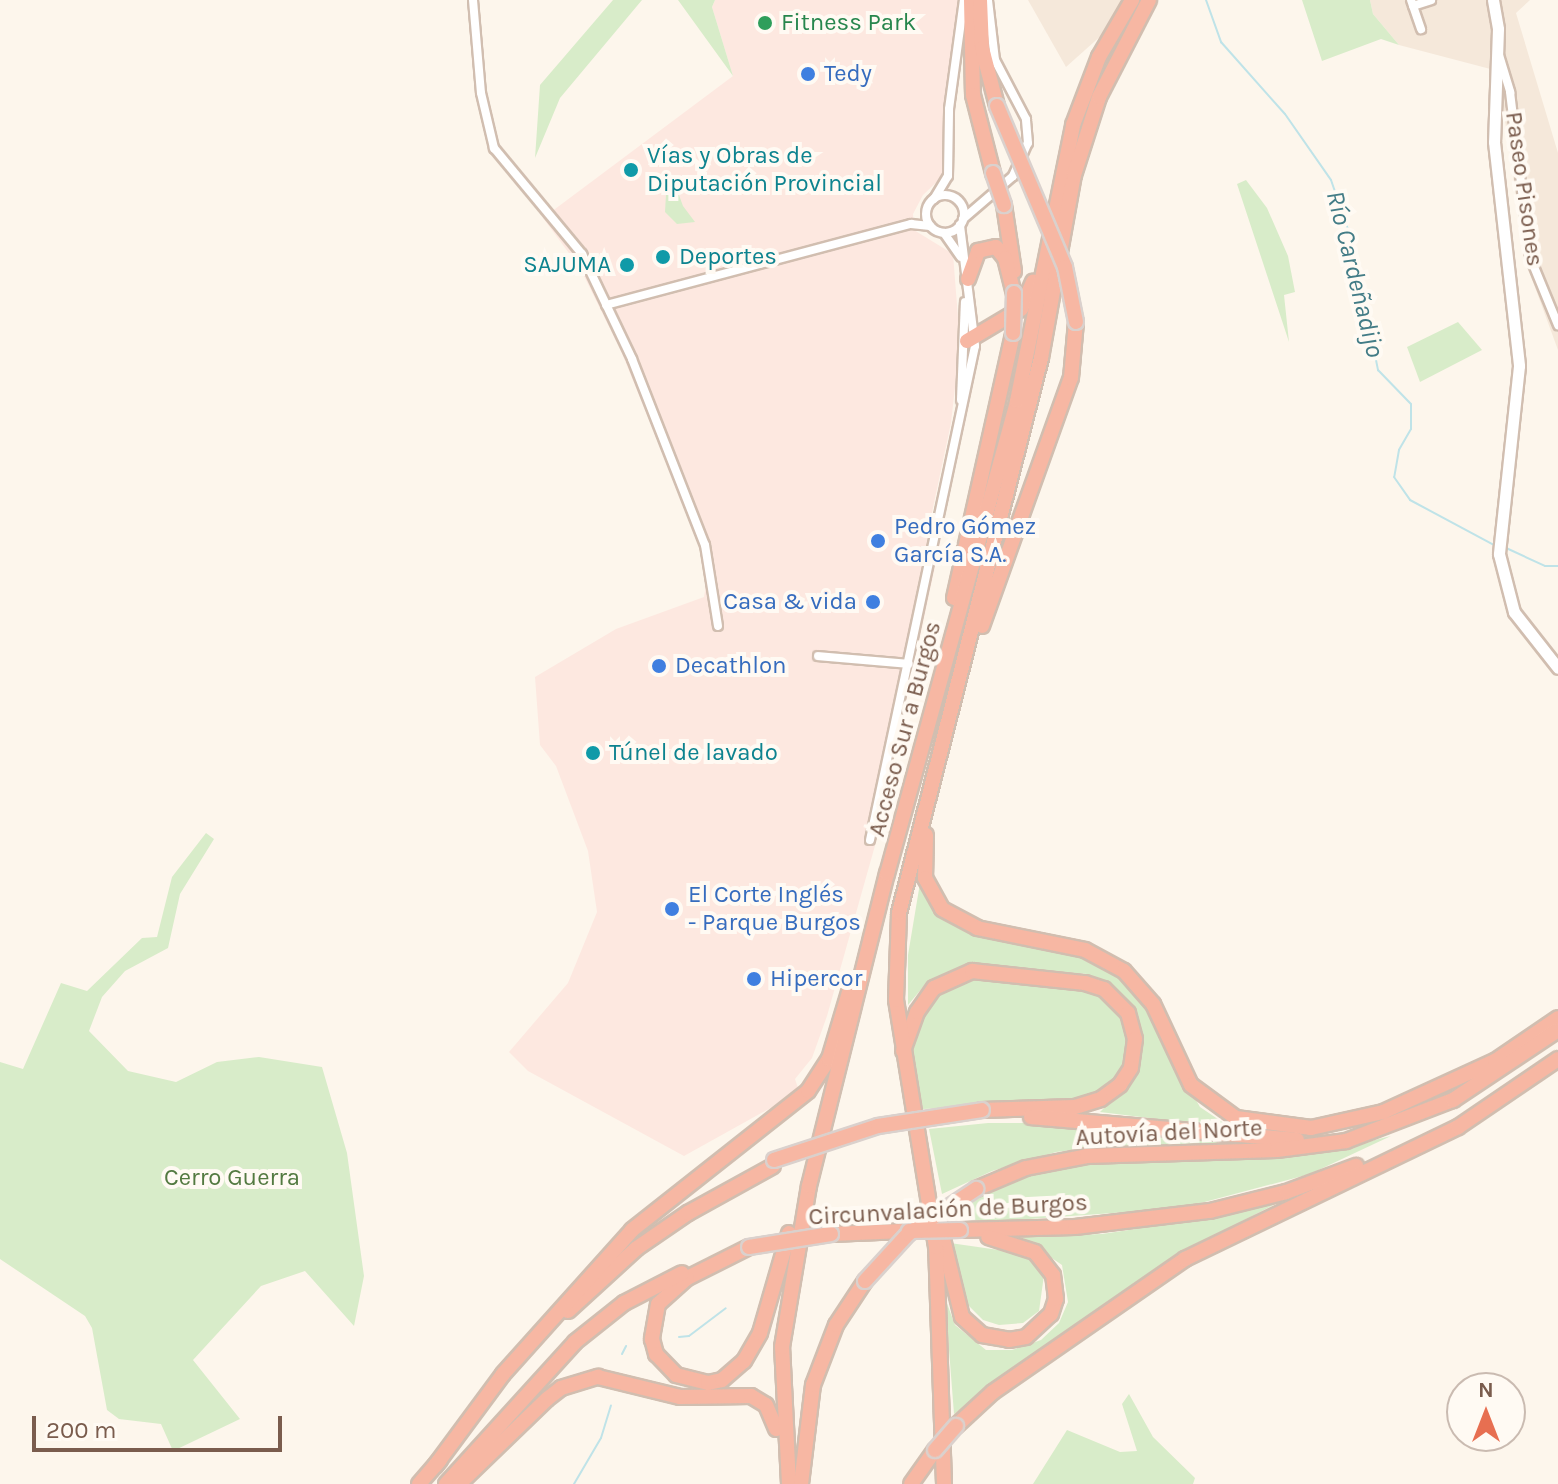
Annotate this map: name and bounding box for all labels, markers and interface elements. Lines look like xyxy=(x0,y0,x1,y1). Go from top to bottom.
place label: Fitness Park xyxy=(781,9,916,37)
marker: Fitness Park xyxy=(756,14,774,32)
place label: Tedy xyxy=(824,60,872,88)
marker: Tedy xyxy=(799,65,817,83)
street label: Paseo Pisones xyxy=(1499,110,1549,268)
place label: Vías y Obras de Diputación Provincial xyxy=(647,142,882,198)
marker: Vías y Obras de Diputación Provincial xyxy=(622,161,640,179)
water label: Río Cardeñadijo xyxy=(1319,188,1391,360)
place label: Deportes xyxy=(679,243,777,271)
marker: Deportes xyxy=(654,248,672,266)
place label: SAJUMA xyxy=(523,251,611,279)
marker: SAJUMA xyxy=(618,256,636,274)
place label: Pedro Gómez García S.A. xyxy=(894,513,1036,569)
marker: Pedro Gómez García S.A. xyxy=(869,532,887,550)
place label: Casa & vida xyxy=(723,588,857,616)
marker: Casa & vida xyxy=(864,593,882,611)
street label: Acceso Sur a Burgos xyxy=(862,618,948,840)
place label: Decathlon xyxy=(675,652,787,680)
marker: Decathlon xyxy=(650,657,668,675)
place label: Túnel de lavado xyxy=(609,739,778,767)
marker: Túnel de lavado xyxy=(584,744,602,762)
place label: El Corte Inglés - Parque Burgos xyxy=(688,881,861,937)
marker: El Corte Inglés - Parque Burgos xyxy=(663,900,681,918)
place label: Hipercor xyxy=(770,965,862,993)
marker: Hipercor xyxy=(745,970,763,988)
street label: Autovía del Norte xyxy=(1075,1114,1263,1152)
park label: Cerro Guerra xyxy=(164,1164,300,1192)
street label: Circunvalación de Burgos xyxy=(808,1188,1088,1232)
north arrow xyxy=(1446,1372,1526,1452)
text: N xyxy=(1478,1377,1494,1403)
scale bar xyxy=(36,1400,286,1450)
text: 200 m xyxy=(46,1416,117,1444)

